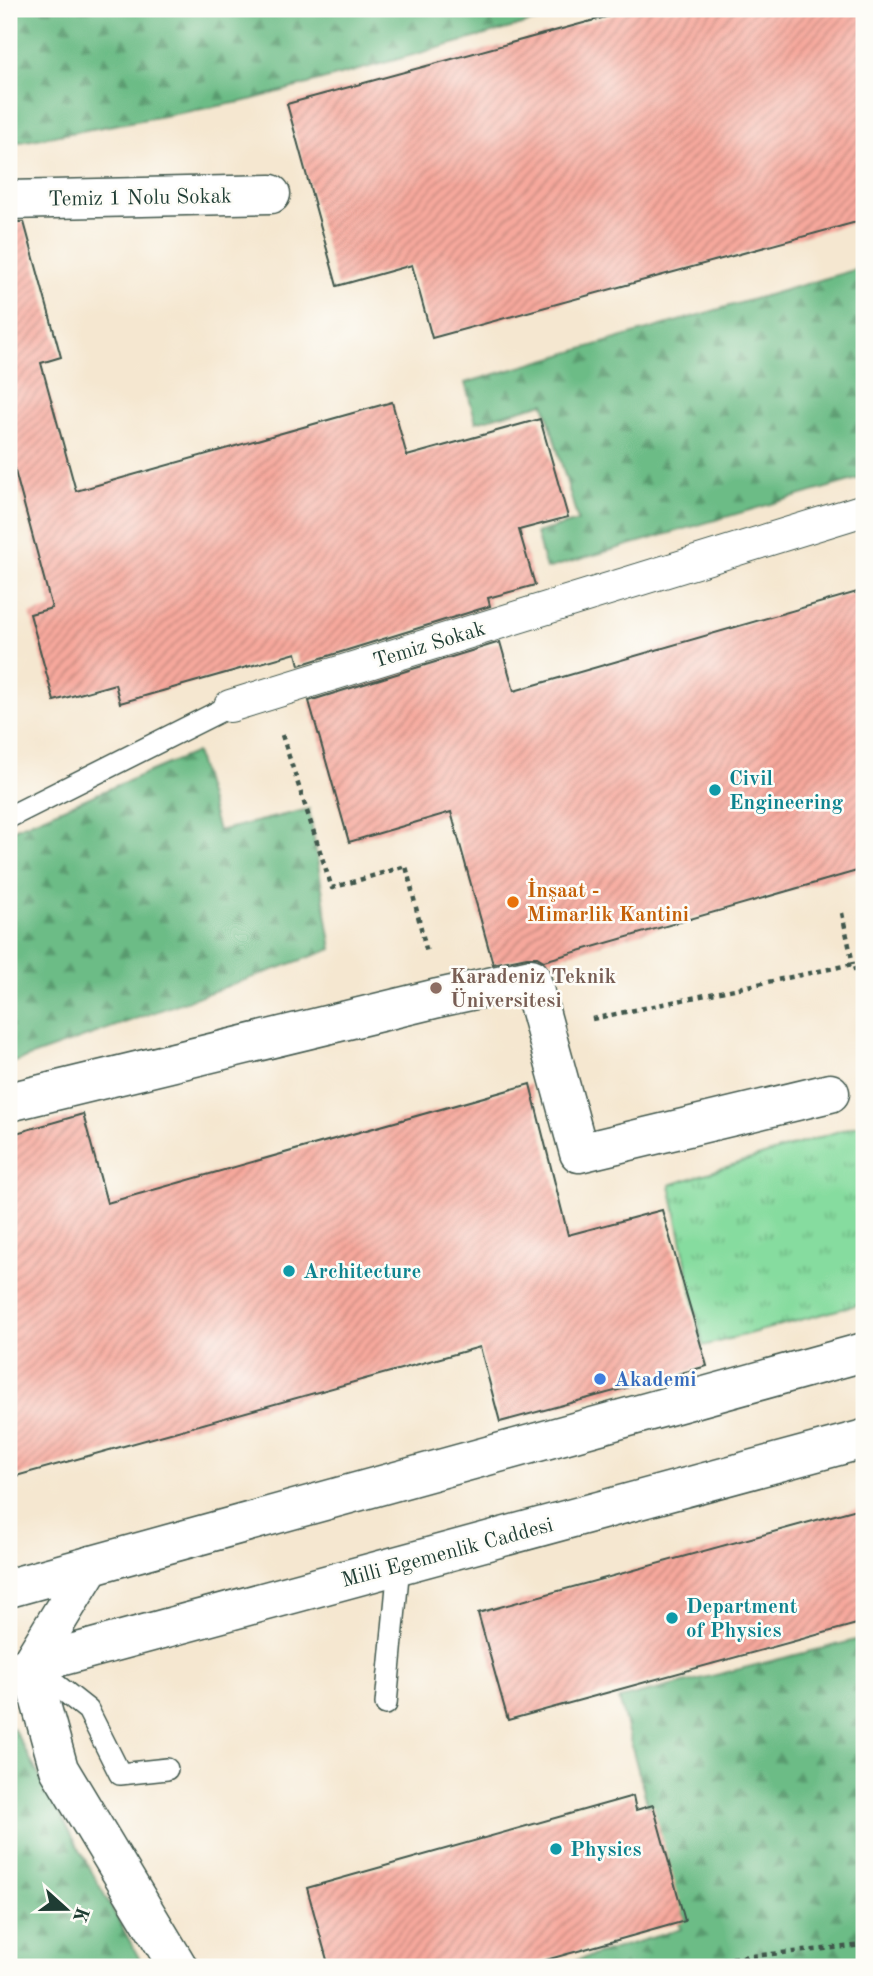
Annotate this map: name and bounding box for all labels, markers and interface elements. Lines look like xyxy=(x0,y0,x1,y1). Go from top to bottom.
street label: Temiz 1 Nolu Sokak xyxy=(48,186,232,211)
street label: Temiz Sokak xyxy=(371,618,488,672)
place label: Civil Engineering xyxy=(729,769,844,814)
marker: Civil Engineering xyxy=(707,782,723,798)
place label: İnşaat - Mimarlik Kantini xyxy=(527,878,689,926)
marker: İnşaat - Mimarlik Kantini xyxy=(505,894,521,910)
place label: Karadeniz Teknik Üniversitesi xyxy=(450,967,617,1012)
marker: Karadeniz Teknik Üniversitesi xyxy=(428,980,444,996)
place label: Architecture xyxy=(303,1262,421,1283)
marker: Architecture xyxy=(281,1263,297,1279)
place label: Akademi xyxy=(614,1370,697,1391)
marker: Akademi xyxy=(592,1371,608,1387)
street label: Milli Egemenlik Caddesi xyxy=(339,1515,556,1592)
place label: Department of Physics xyxy=(686,1597,798,1642)
marker: Department of Physics xyxy=(664,1610,680,1626)
place label: Physics xyxy=(570,1840,642,1861)
marker: Physics xyxy=(548,1841,564,1857)
north arrow xyxy=(32,1874,102,1944)
text: K xyxy=(68,1904,91,1925)

